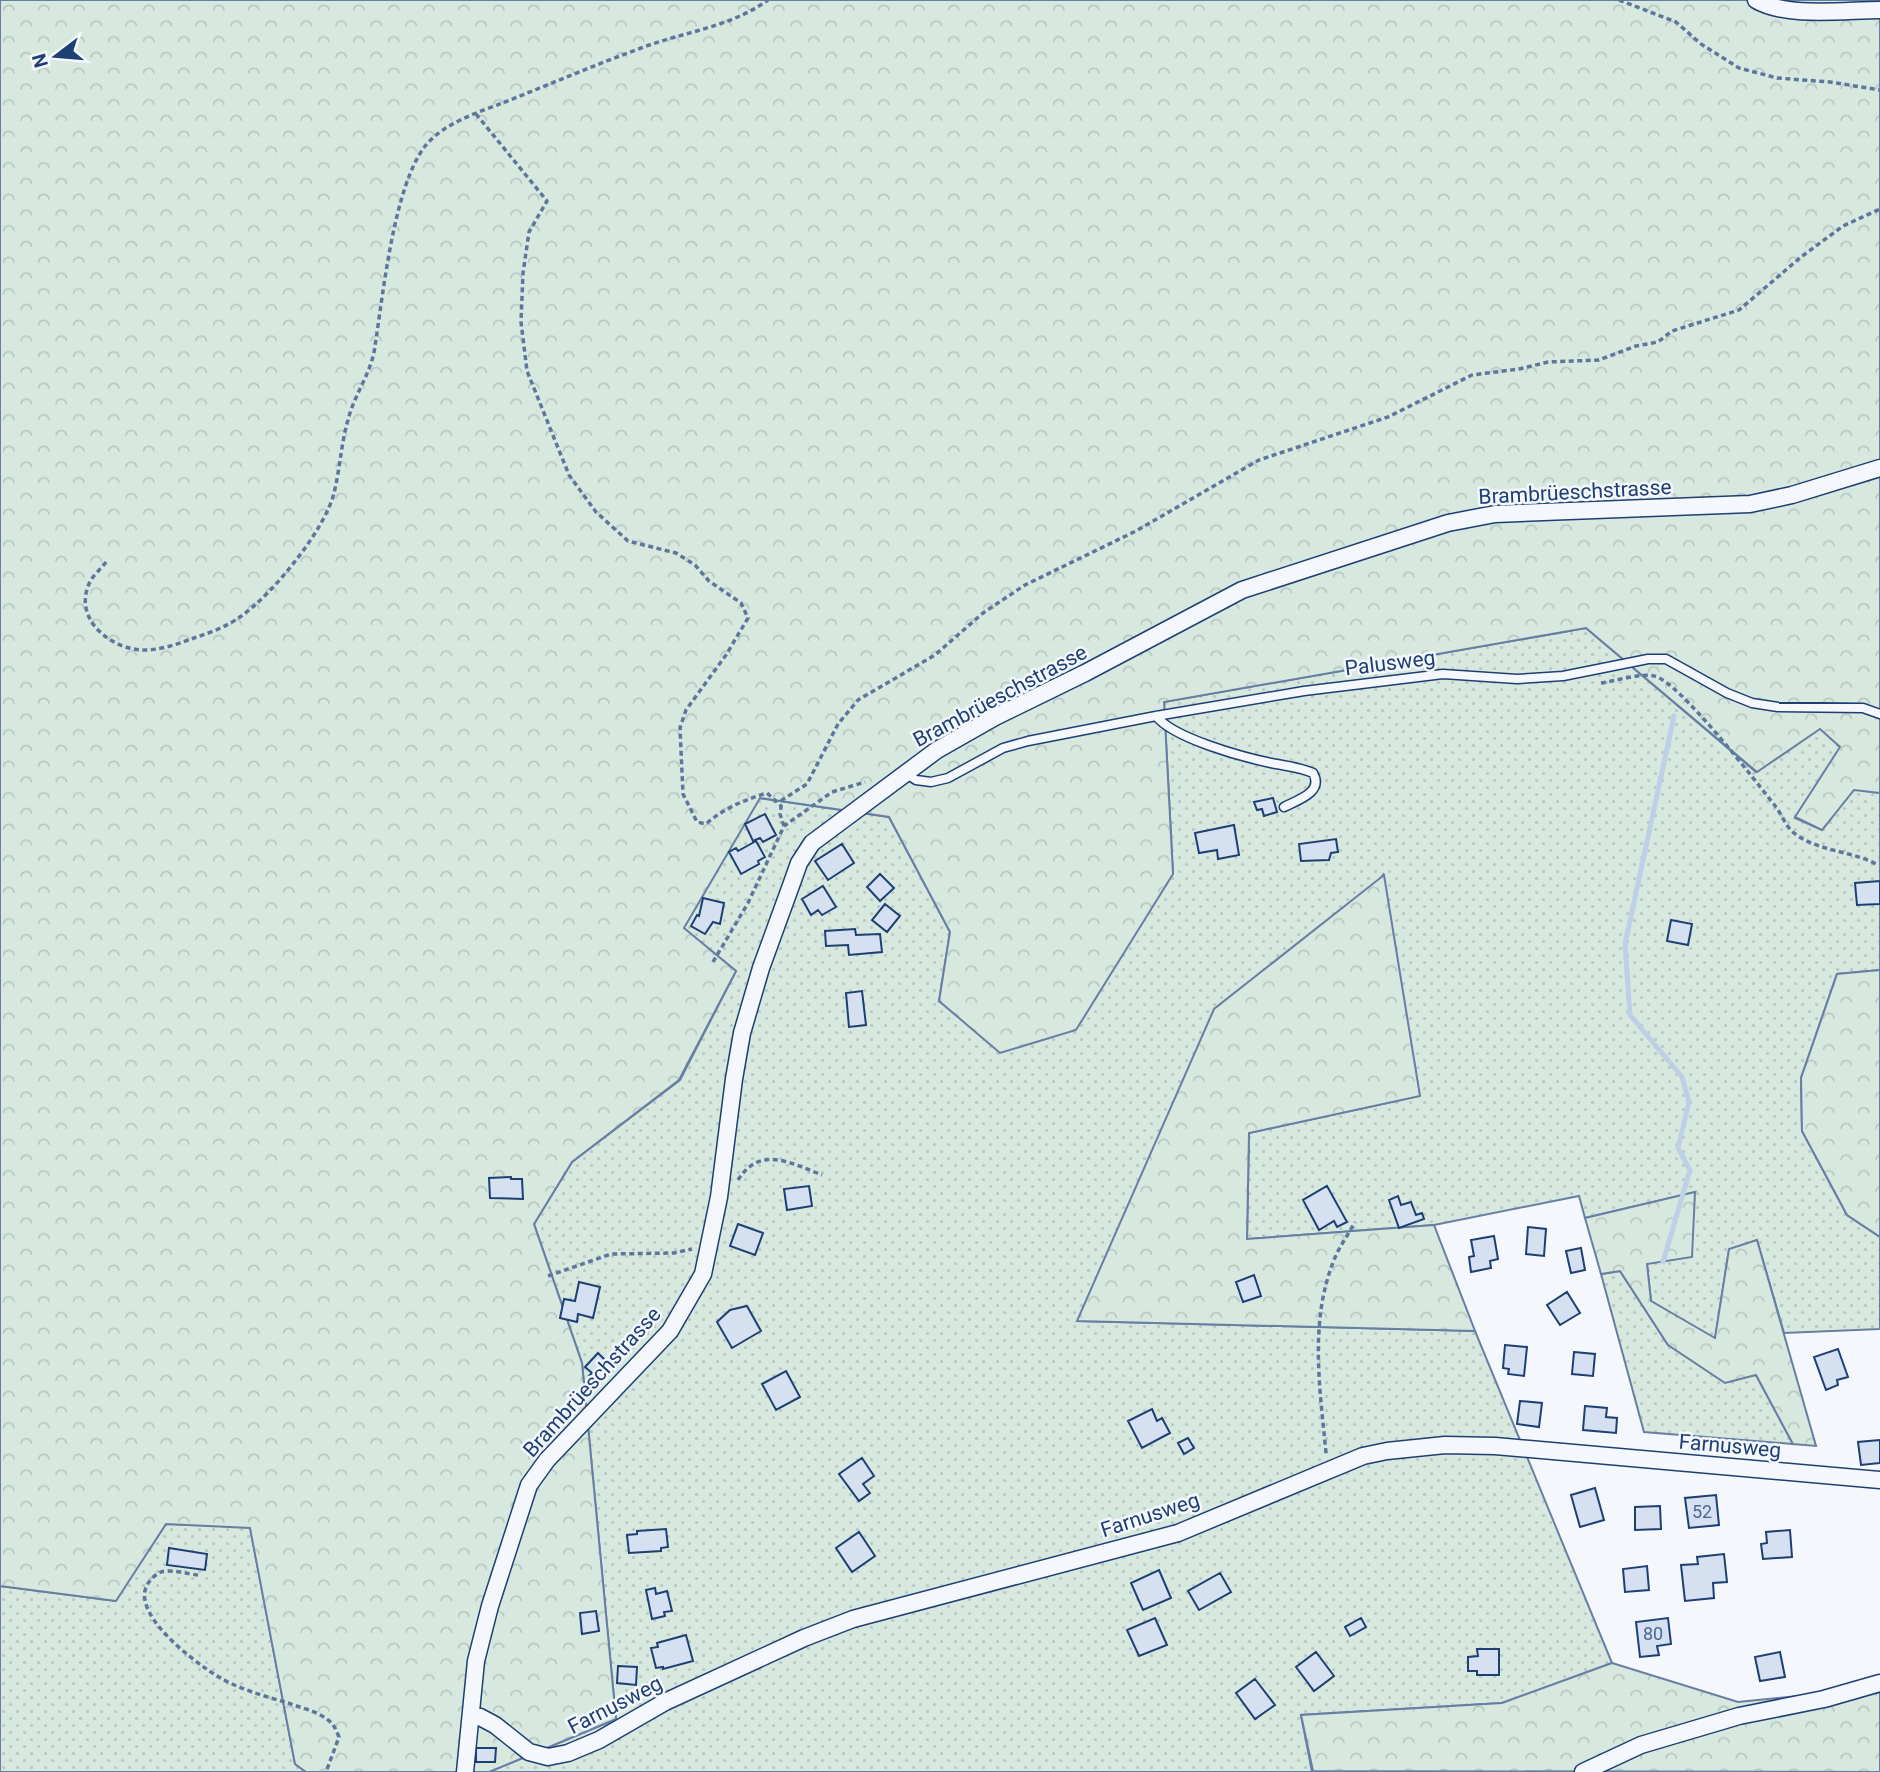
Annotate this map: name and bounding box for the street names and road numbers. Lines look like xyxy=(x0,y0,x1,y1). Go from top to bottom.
street label: Brambrüeschstrasse xyxy=(1478,475,1672,509)
street label: Brambrüeschstrasse xyxy=(909,640,1091,752)
street label: Palusweg xyxy=(1343,646,1437,680)
street label: Brambrüeschstrasse xyxy=(518,1302,666,1462)
street label: Farnusweg xyxy=(1678,1430,1782,1462)
street label: Farnusweg xyxy=(1098,1488,1202,1542)
street label: Farnusweg xyxy=(564,1671,666,1739)

